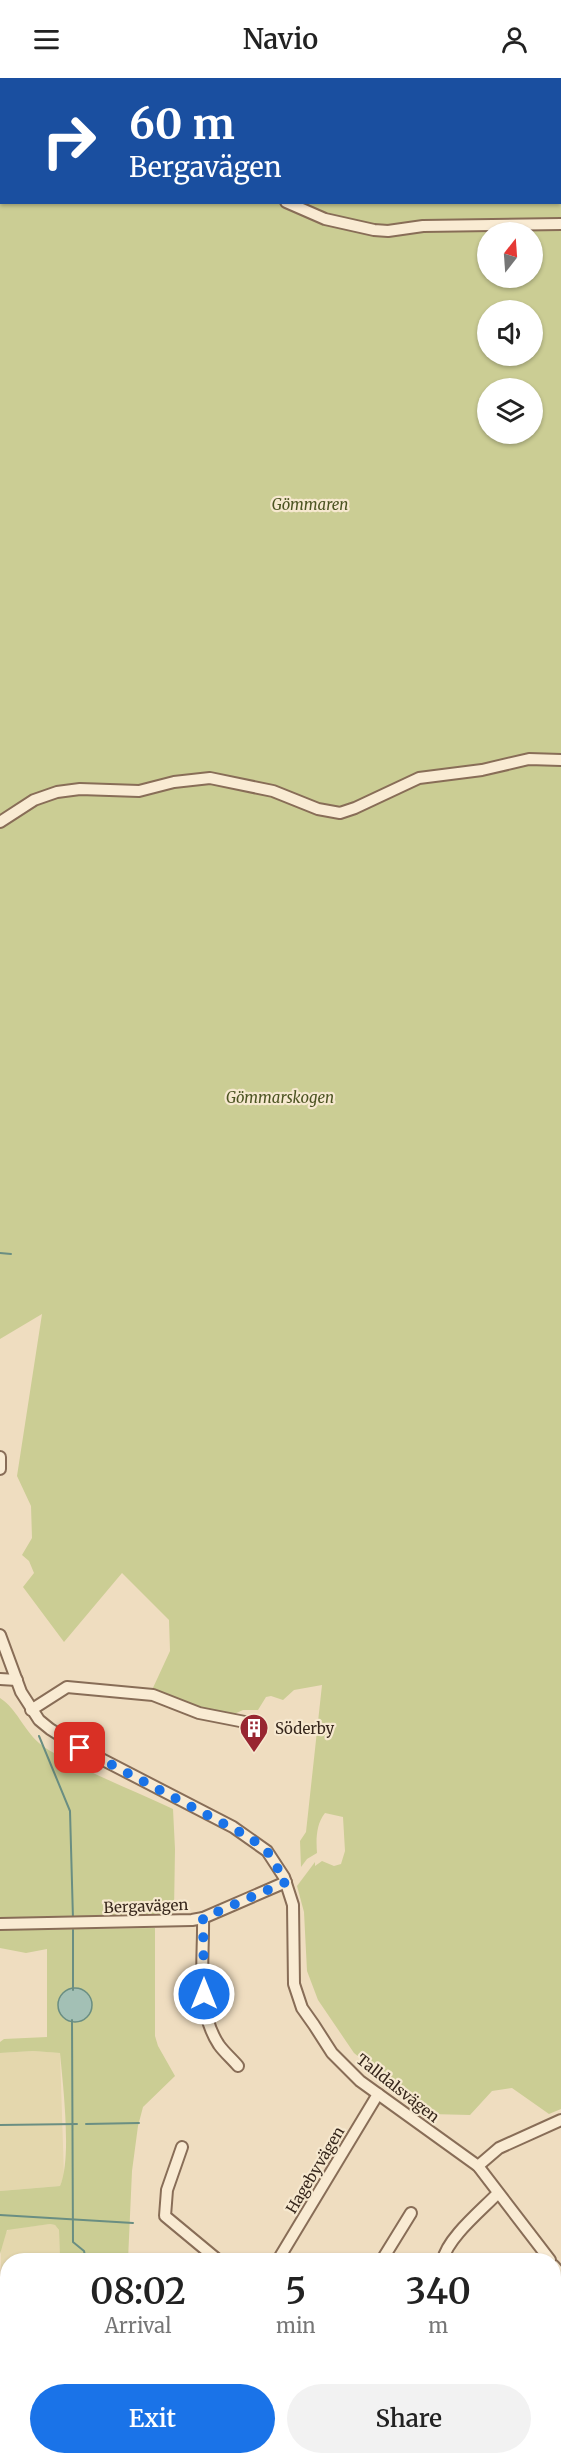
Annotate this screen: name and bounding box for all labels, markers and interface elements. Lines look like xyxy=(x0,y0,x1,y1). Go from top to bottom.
text: Navio xyxy=(243,22,318,56)
icon: menu xyxy=(30,23,63,56)
icon: person xyxy=(498,23,531,56)
text: 60 m xyxy=(129,98,235,150)
icon: right xyxy=(30,102,108,180)
text: Bergavägen xyxy=(129,150,282,184)
north arrow xyxy=(477,222,543,288)
map controls xyxy=(477,222,543,444)
button: sound xyxy=(477,300,543,366)
button: layers xyxy=(477,378,543,444)
park label: Gömmaren xyxy=(272,495,348,514)
park label: Gömmarskogen xyxy=(226,1088,334,1107)
building icon: Söderby xyxy=(238,1712,270,1754)
place label: Söderby xyxy=(275,1719,335,1738)
pin xyxy=(54,1722,105,1773)
icon: arrive xyxy=(63,1731,96,1764)
street label: Bergavägen xyxy=(103,1895,189,1917)
position arrow xyxy=(172,1962,236,2026)
street label: Talldalsvägen xyxy=(353,2050,443,2126)
street label: Hagebyvägen xyxy=(282,2123,348,2217)
text: 08:02 xyxy=(90,2269,186,2314)
text: 5 xyxy=(285,2269,306,2314)
text: 340 xyxy=(406,2269,471,2314)
text: Arrival xyxy=(105,2313,171,2338)
text: min xyxy=(276,2313,316,2338)
text: m xyxy=(428,2313,448,2338)
button: Exit xyxy=(30,2384,275,2453)
button: Share xyxy=(287,2384,531,2453)

